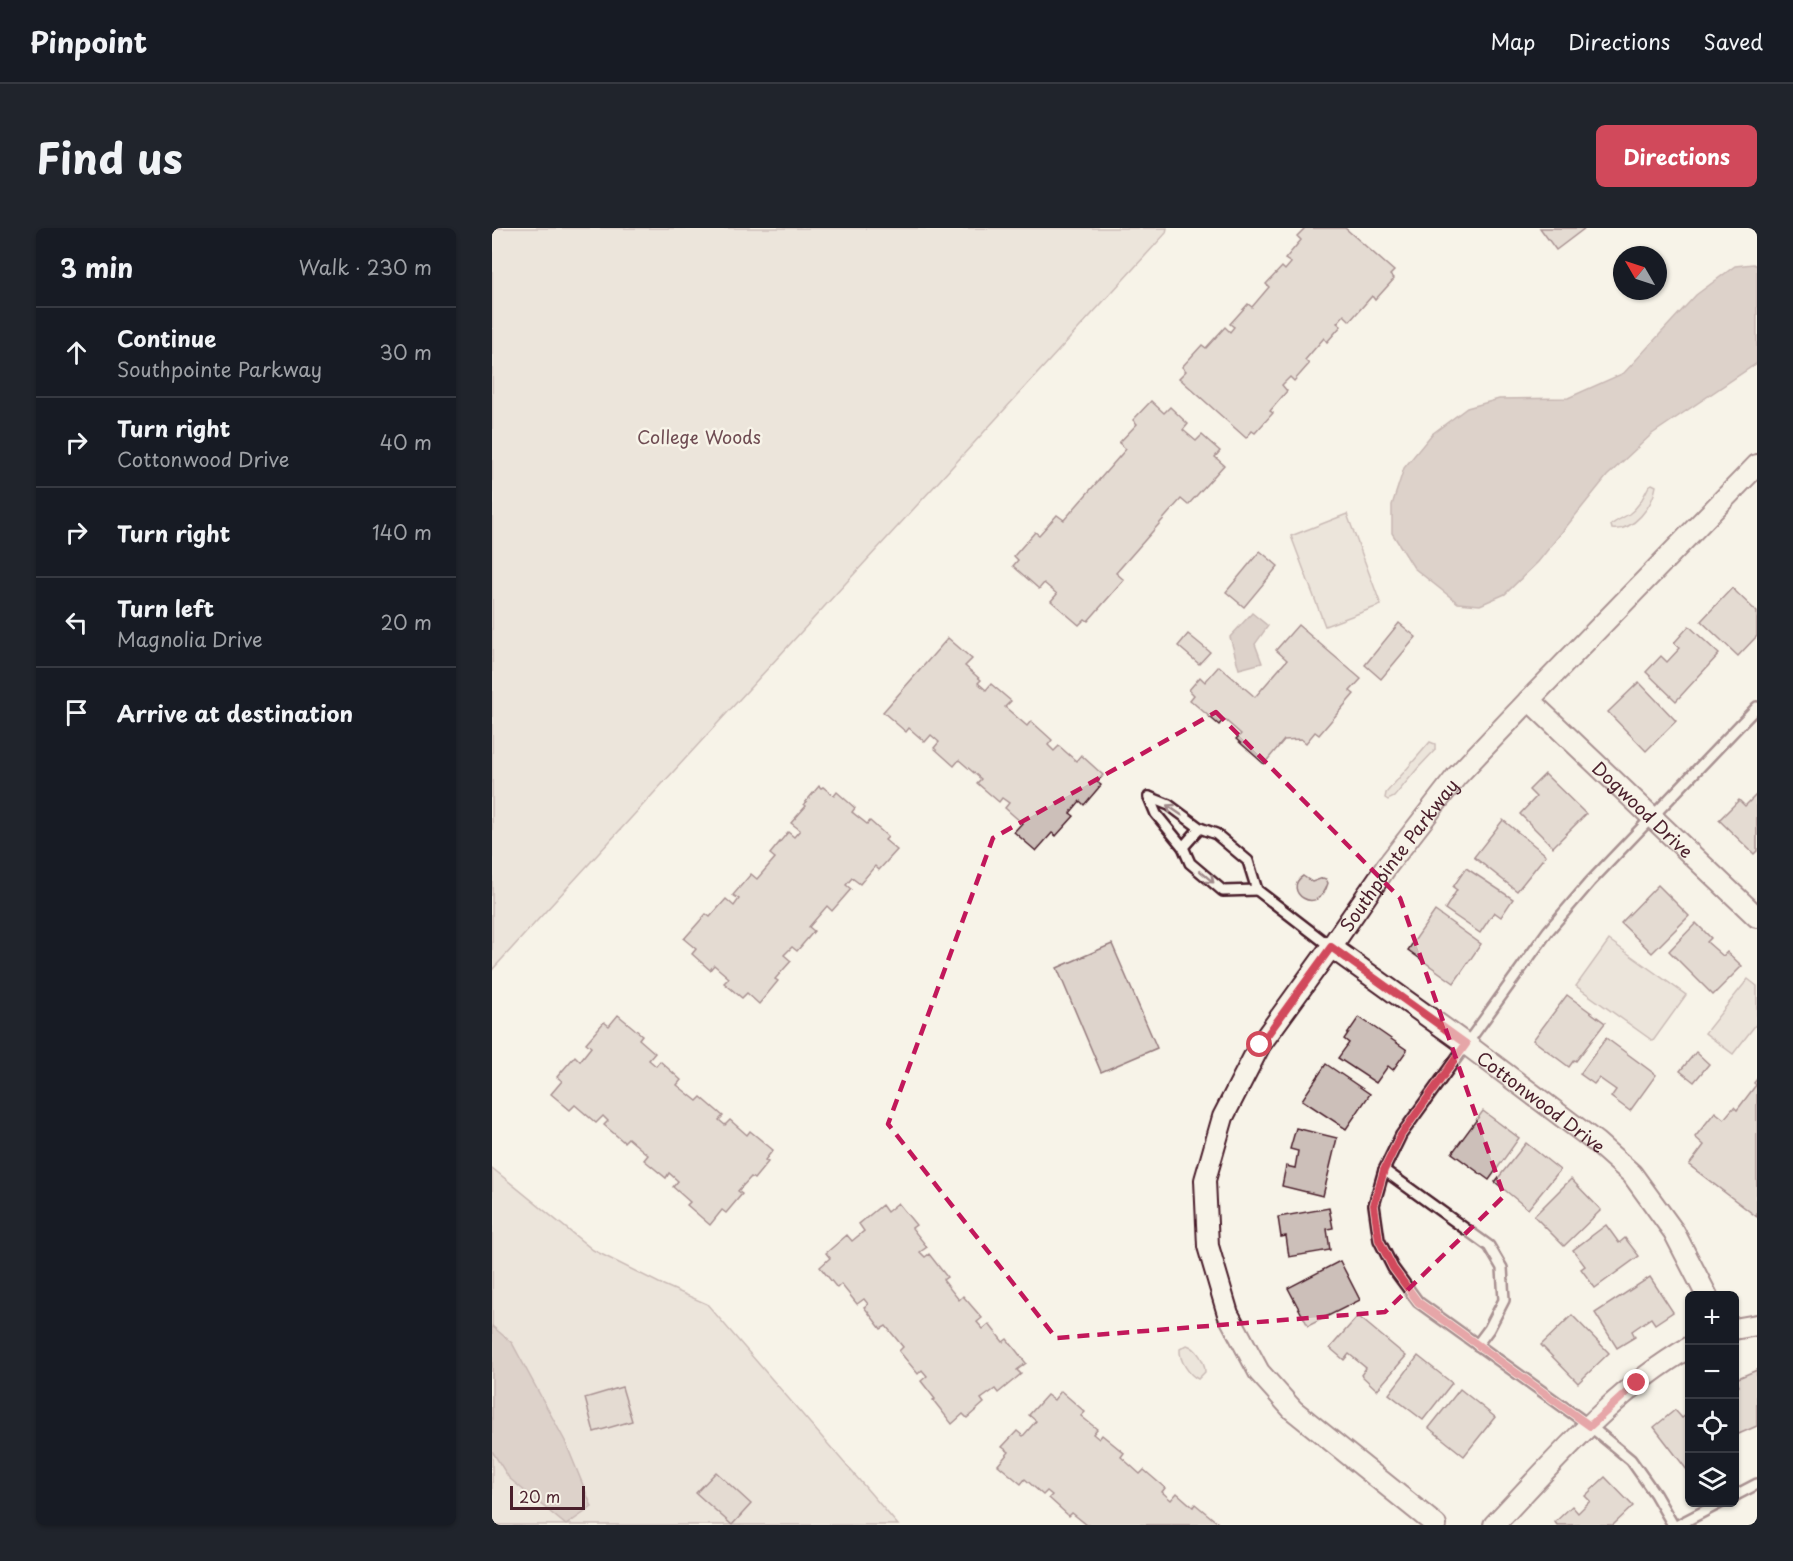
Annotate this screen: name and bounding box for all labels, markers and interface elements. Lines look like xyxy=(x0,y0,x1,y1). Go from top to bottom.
text: Pinpoint xyxy=(30,20,147,63)
text: Map xyxy=(1490,25,1535,57)
text: Directions xyxy=(1568,25,1670,57)
text: Saved xyxy=(1703,25,1763,57)
text: Find us xyxy=(36,125,183,188)
button: Directions xyxy=(1596,125,1757,187)
north arrow xyxy=(1613,246,1667,300)
text: 3 min xyxy=(60,248,133,287)
text: Walk · 230 m xyxy=(299,252,432,282)
text: Continue xyxy=(117,321,216,354)
icon: ahead xyxy=(60,336,93,369)
text: 30 m xyxy=(379,337,432,367)
text: Southpointe Parkway xyxy=(117,354,322,384)
text: Turn right xyxy=(117,411,230,444)
park label: College Woods xyxy=(637,423,761,450)
icon: right xyxy=(60,426,93,459)
text: 40 m xyxy=(380,427,432,457)
text: Cottonwood Drive xyxy=(117,444,289,474)
icon: right xyxy=(60,516,93,549)
text: Turn right xyxy=(117,516,230,549)
text: 140 m xyxy=(372,517,432,547)
text: Turn left xyxy=(117,591,214,624)
icon: left xyxy=(60,606,93,639)
text: 20 m xyxy=(380,607,432,637)
text: Magnolia Drive xyxy=(117,624,263,654)
icon: arrive xyxy=(60,696,93,729)
text: Arrive at destination xyxy=(117,696,353,729)
street label: Dogwood Drive xyxy=(1587,754,1700,864)
street label: Southpointe Parkway xyxy=(1332,772,1464,937)
one-way arrow xyxy=(1166,804,1182,816)
one-way arrow xyxy=(1199,870,1214,884)
route start xyxy=(1246,1031,1272,1057)
street label: Cottonwood Drive xyxy=(1472,1044,1612,1158)
map controls xyxy=(1685,1291,1739,1507)
button: + xyxy=(1685,1291,1739,1345)
button: − xyxy=(1685,1345,1739,1399)
route end xyxy=(1623,1369,1649,1395)
button: locate xyxy=(1685,1399,1739,1453)
button: layers xyxy=(1685,1453,1739,1507)
scale bar xyxy=(510,1483,585,1510)
text: 20 m xyxy=(519,1484,560,1508)

